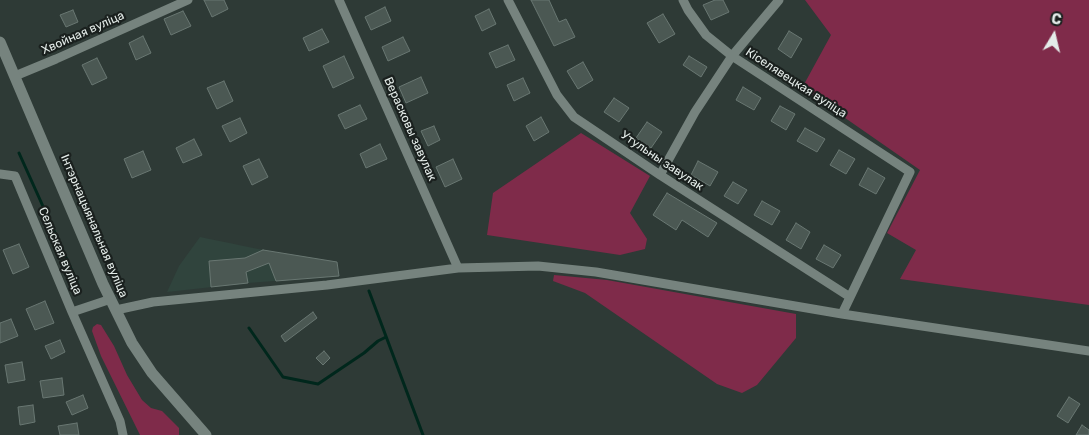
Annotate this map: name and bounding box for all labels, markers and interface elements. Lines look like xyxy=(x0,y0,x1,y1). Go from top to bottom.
street label: Хвойная вуліца xyxy=(40,8,126,58)
north arrow xyxy=(1029,10,1079,60)
text: С xyxy=(1050,11,1063,29)
street label: Кіселявецкая вуліца xyxy=(743,45,849,121)
street label: Верасковы завулак xyxy=(381,75,439,183)
street label: Утульны завулак xyxy=(618,128,706,194)
street label: Інтэрнацыянальная вуліца xyxy=(57,152,131,300)
street label: Сельская вуліца xyxy=(35,205,85,297)

